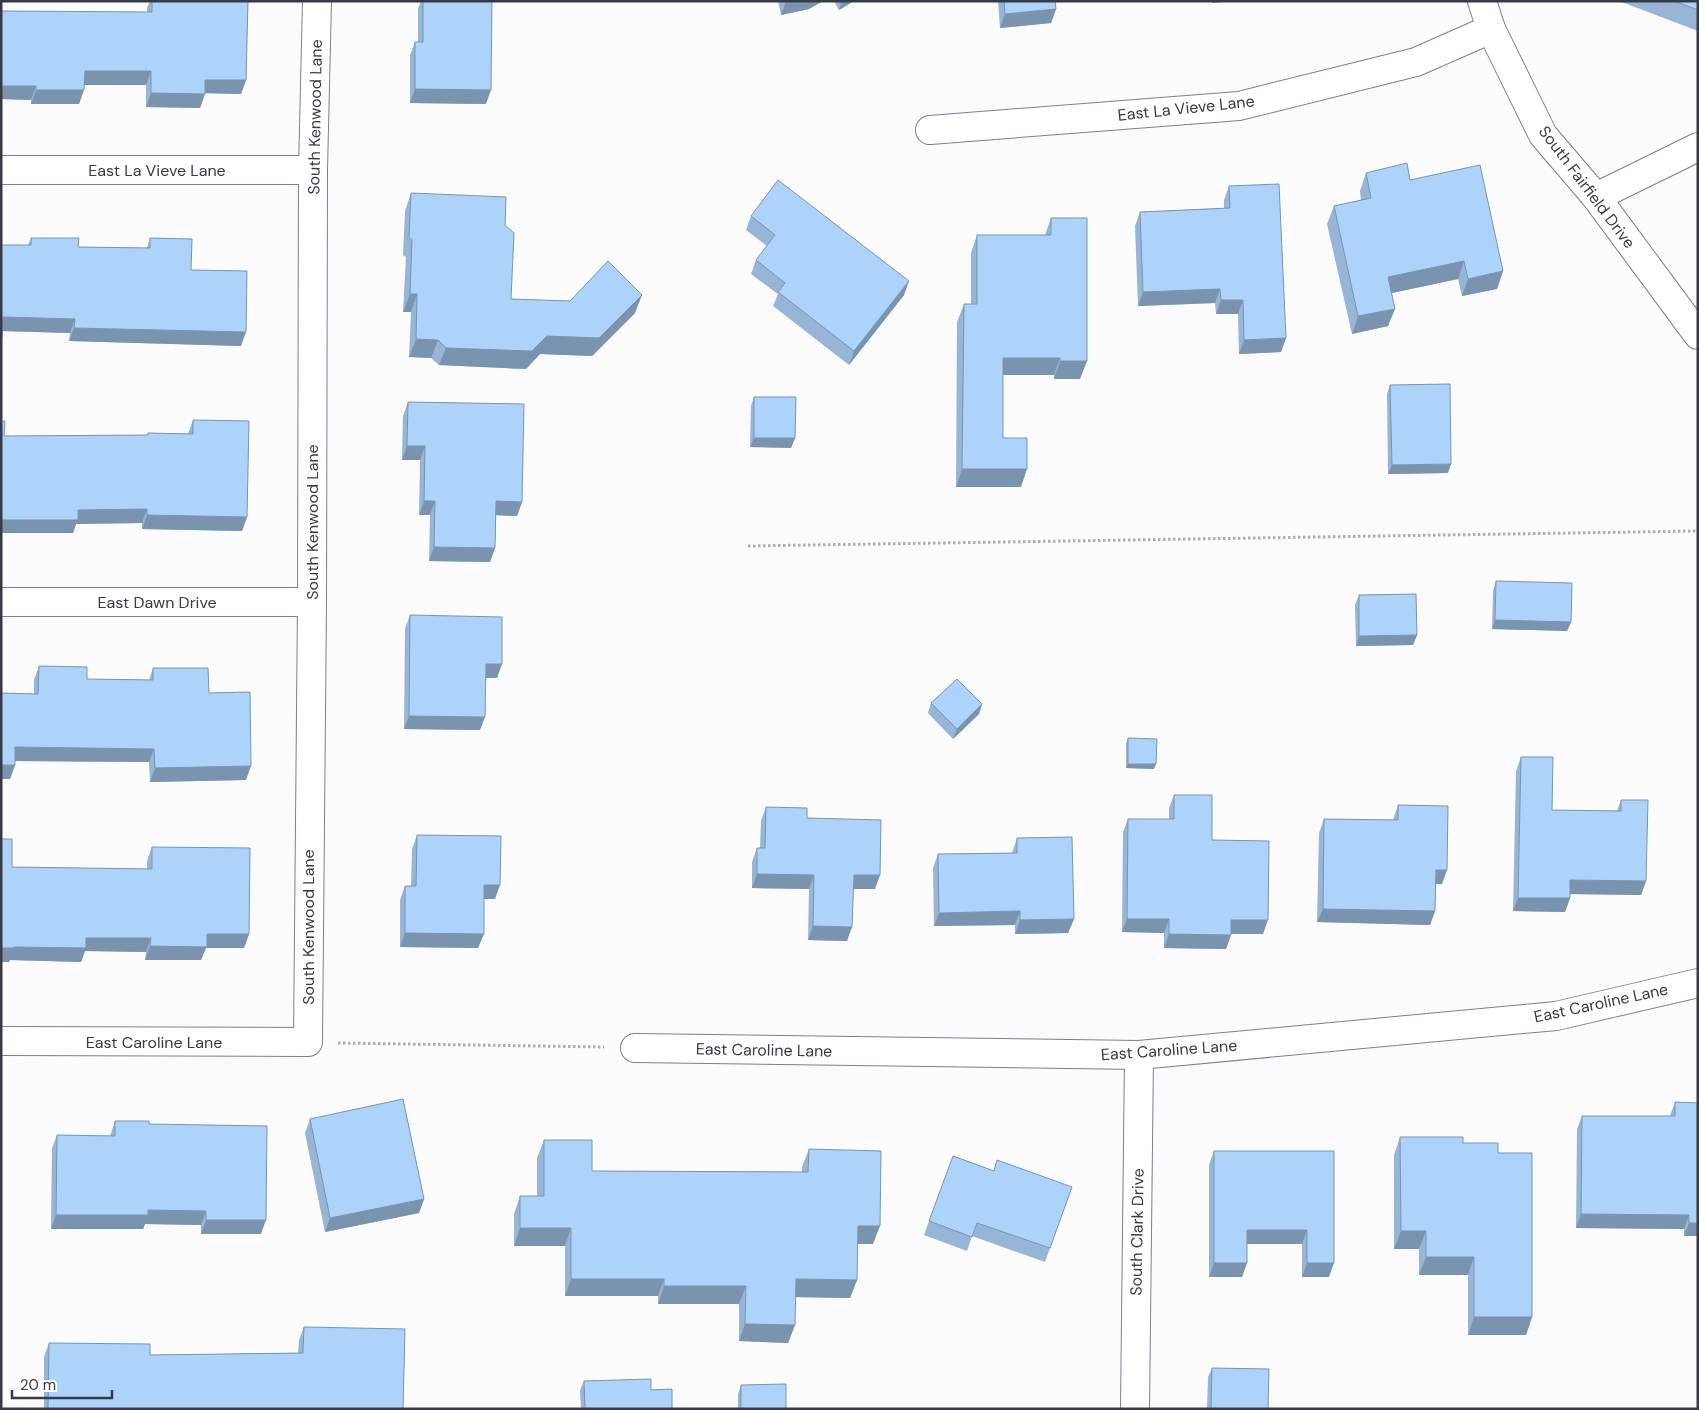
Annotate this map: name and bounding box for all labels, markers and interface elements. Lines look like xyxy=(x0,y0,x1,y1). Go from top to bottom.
street label: South Kenwood Lane xyxy=(303,39,327,195)
street label: East La Vieve Lane xyxy=(1117,90,1255,126)
street label: South Fairfield Drive xyxy=(1534,122,1640,252)
street label: East La Vieve Lane xyxy=(88,160,226,181)
street label: South Kenwood Lane xyxy=(302,444,323,600)
street label: East Dawn Drive xyxy=(97,592,217,613)
street label: South Kenwood Lane xyxy=(298,849,319,1005)
street label: East Caroline Lane xyxy=(1532,979,1670,1027)
street label: East Caroline Lane xyxy=(86,1032,222,1053)
street label: East Caroline Lane xyxy=(1100,1035,1238,1065)
street label: East Caroline Lane xyxy=(696,1038,832,1062)
street label: South Clark Drive xyxy=(1125,1168,1149,1296)
scale bar xyxy=(12,1368,112,1400)
text: 20 m xyxy=(20,1375,56,1395)

